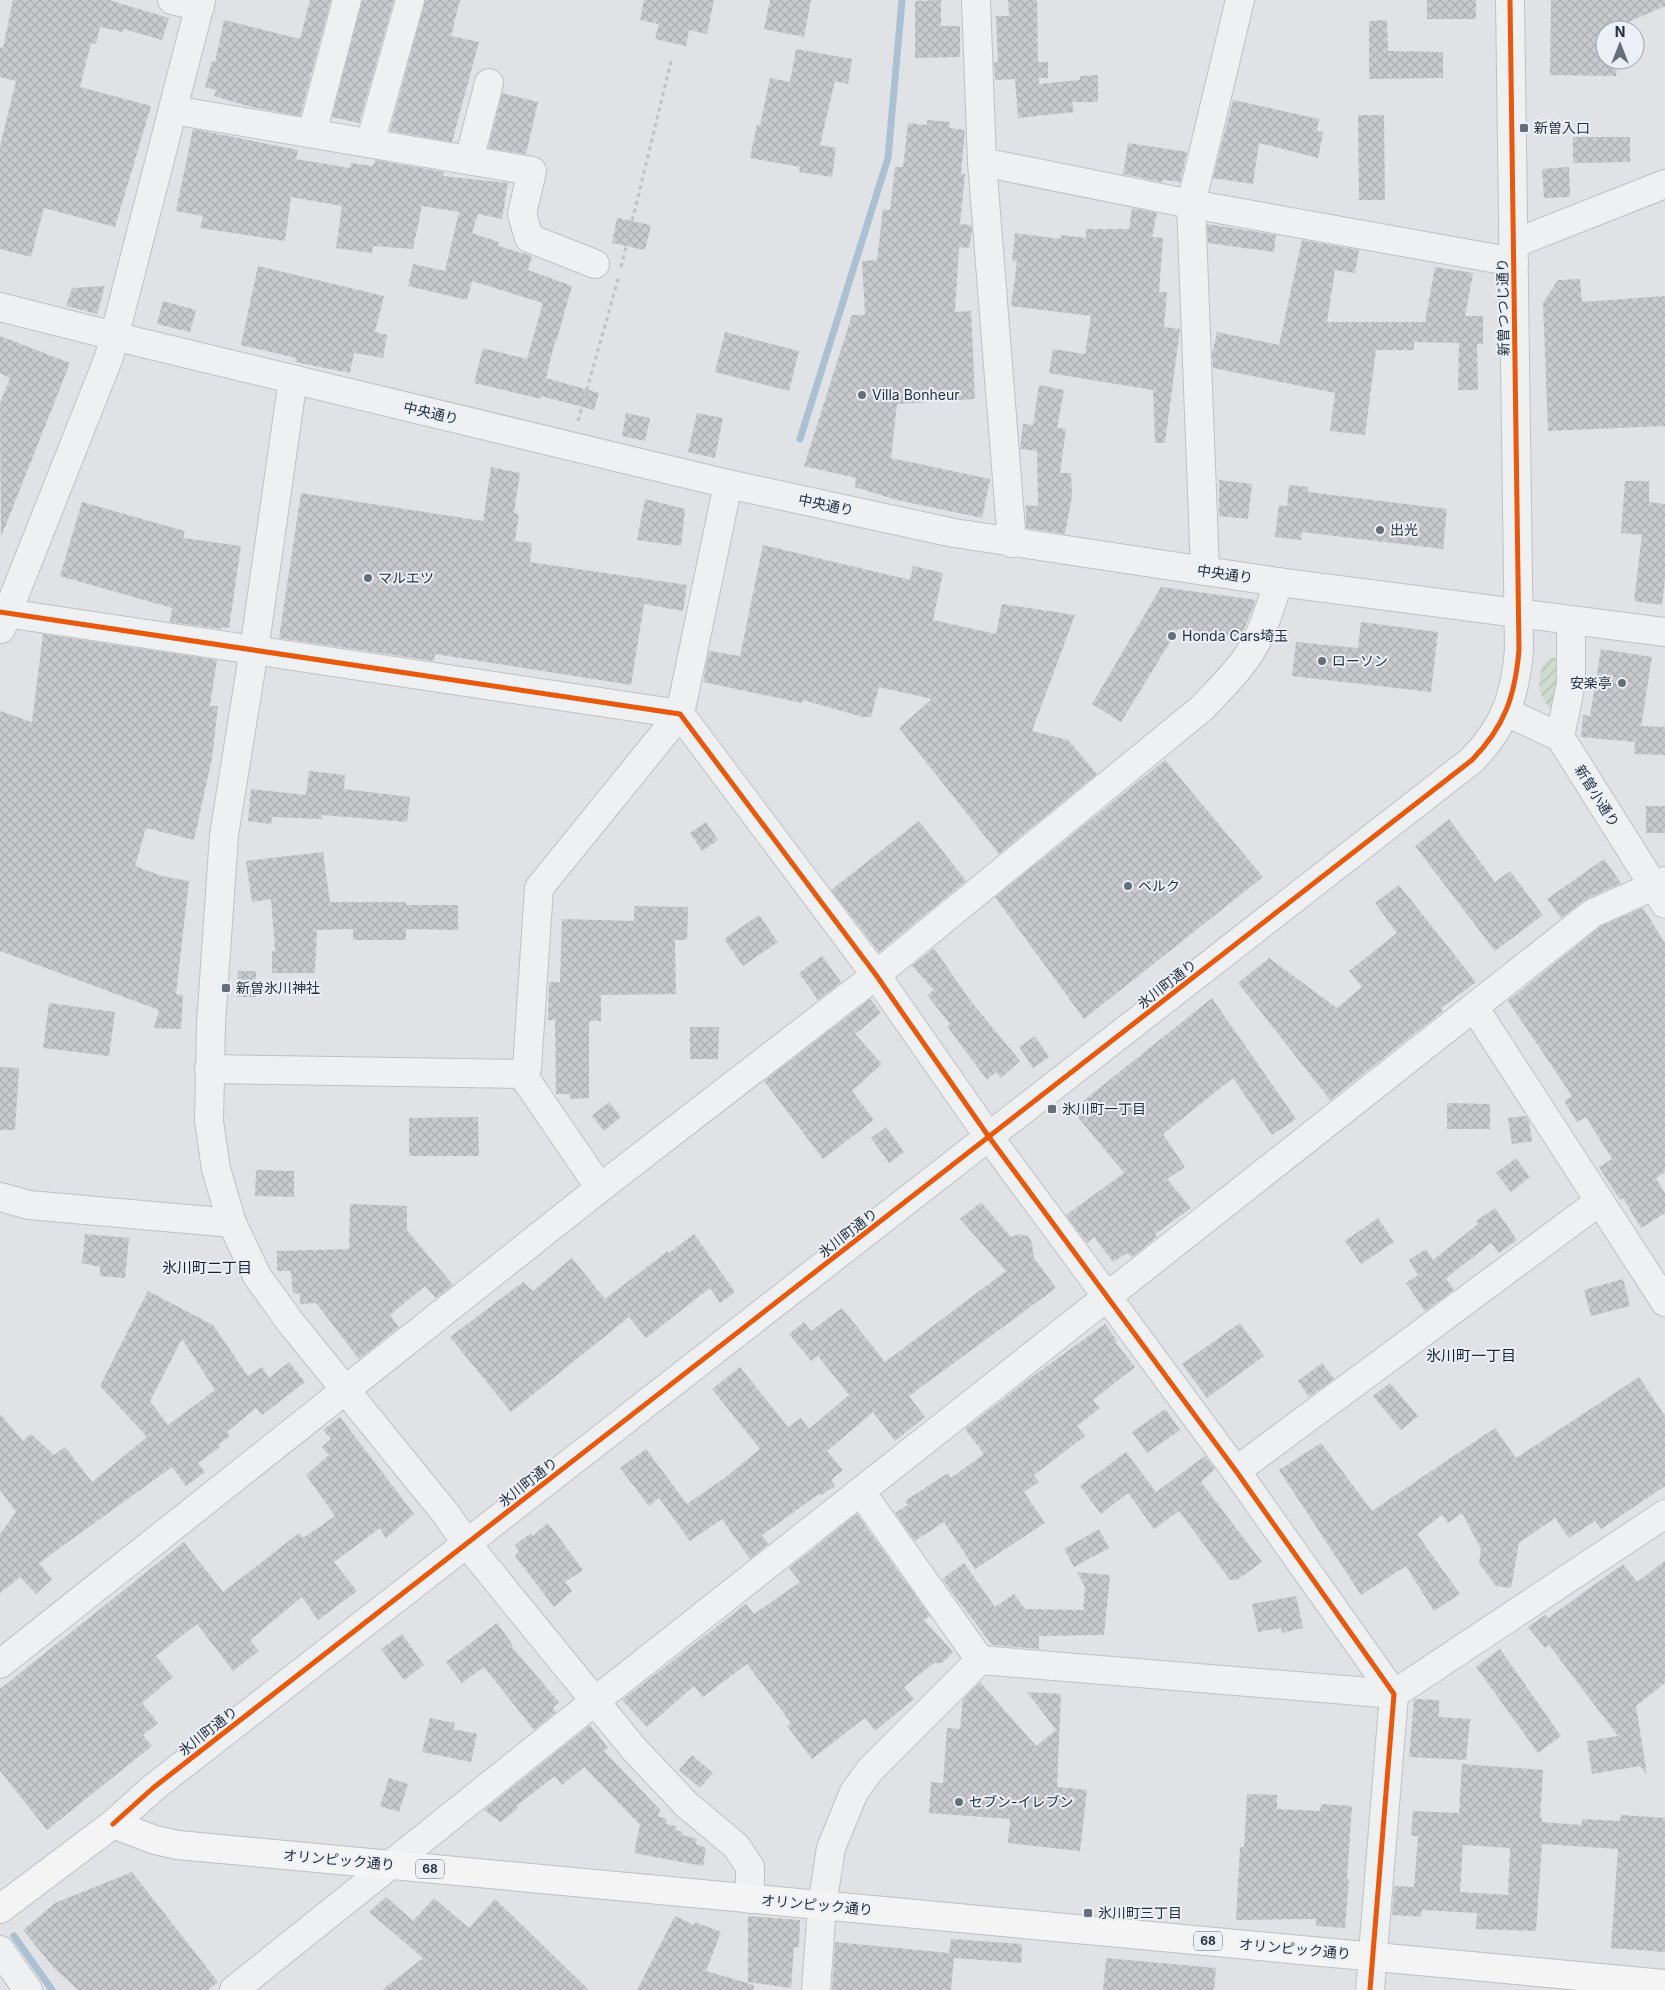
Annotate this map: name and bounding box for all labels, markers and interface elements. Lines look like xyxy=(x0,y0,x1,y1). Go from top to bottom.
north arrow xyxy=(1595,20,1645,70)
text: N xyxy=(1615,23,1625,40)
place label: 新曽入口 xyxy=(1534,119,1590,136)
marker: 新曽入口 xyxy=(1518,122,1530,134)
street label: 新曽つつじ通り xyxy=(1493,258,1512,356)
place label: Villa Bonheur xyxy=(872,386,959,403)
marker: Villa Bonheur xyxy=(856,389,868,401)
street label: 中央通り xyxy=(402,398,460,427)
street label: 中央通り xyxy=(797,490,855,519)
place label: 出光 xyxy=(1390,521,1418,538)
marker: 出光 xyxy=(1374,524,1386,536)
street label: 中央通り xyxy=(1196,561,1254,586)
place label: マルエツ xyxy=(378,569,434,586)
marker: マルエツ xyxy=(362,572,374,584)
place label: Honda Cars埼玉 xyxy=(1182,627,1288,644)
marker: Honda Cars埼玉 xyxy=(1166,630,1178,642)
place label: ローソン xyxy=(1332,652,1388,669)
marker: ローソン xyxy=(1316,655,1328,667)
place label: 安楽亭 xyxy=(1570,674,1612,691)
marker: 安楽亭 xyxy=(1616,677,1628,689)
street label: 新曽小通り xyxy=(1572,762,1623,830)
place label: ベルク xyxy=(1138,877,1180,894)
marker: ベルク xyxy=(1122,880,1134,892)
street label: 氷川町通り xyxy=(1134,955,1200,1012)
place label: 新曽氷川神社 xyxy=(236,979,320,996)
marker: 新曽氷川神社 xyxy=(220,982,232,994)
place label: 氷川町一丁目 xyxy=(1062,1100,1146,1117)
marker: 氷川町一丁目 xyxy=(1046,1103,1058,1115)
street label: 氷川町通り xyxy=(815,1204,881,1261)
district label: 氷川町二丁目 xyxy=(162,1258,252,1277)
district label: 氷川町一丁目 xyxy=(1426,1346,1516,1365)
street label: 氷川町通り xyxy=(495,1453,561,1510)
street label: 氷川町通り xyxy=(175,1702,241,1759)
place label: セブン-イレブン xyxy=(969,1793,1073,1810)
marker: セブン-イレブン xyxy=(953,1796,965,1808)
street label: オリンピック通り xyxy=(283,1846,396,1873)
road number: 68 xyxy=(416,1860,444,1878)
street label: オリンピック通り xyxy=(761,1891,874,1918)
place label: 氷川町三丁目 xyxy=(1098,1904,1182,1921)
marker: 氷川町三丁目 xyxy=(1082,1907,1094,1919)
road number: 68 xyxy=(1194,1932,1222,1950)
street label: オリンピック通り xyxy=(1239,1935,1352,1962)

